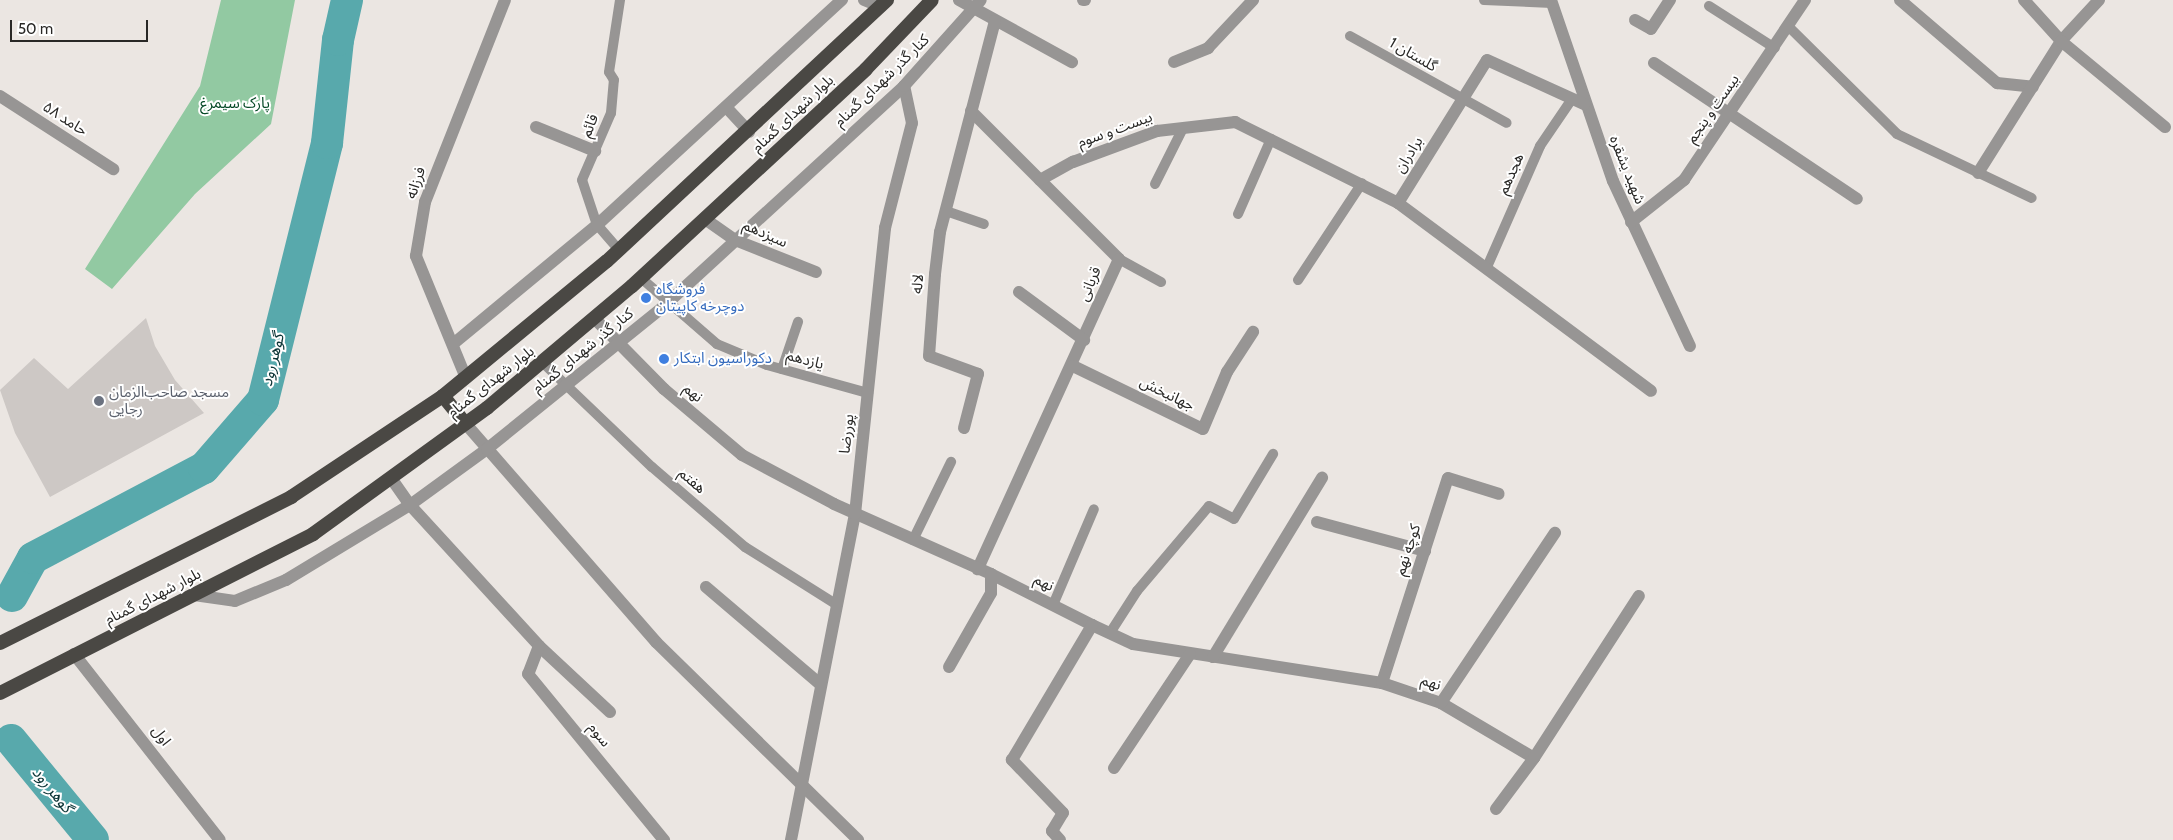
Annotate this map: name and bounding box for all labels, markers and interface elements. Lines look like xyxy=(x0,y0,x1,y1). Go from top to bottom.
scale bar xyxy=(12,10,150,42)
text: 50 m xyxy=(18,20,53,38)
street label: کنار گذر شهدای گمنام xyxy=(831,31,933,131)
street label: گلستان 1 xyxy=(1386,34,1440,76)
street label: بلوار شهدای گمنام xyxy=(748,71,838,157)
street label: بیست و پنجم xyxy=(1683,71,1743,147)
park label: پارک سیمرغ xyxy=(200,95,270,113)
street label: حامد ۵۸ xyxy=(39,98,91,140)
street label: بیست و سوم xyxy=(1075,108,1155,152)
street label: قائم xyxy=(577,112,603,140)
street label: شهید یشقره xyxy=(1605,133,1649,207)
street label: برادران xyxy=(1391,134,1427,176)
street label: هجدهم xyxy=(1494,151,1528,197)
street label: فرزانه xyxy=(402,165,430,201)
street label: سیزدهم xyxy=(740,216,790,252)
street label: قربانی xyxy=(1075,264,1105,304)
street label: لاله xyxy=(908,273,928,295)
place label: فروشگاه دوچرخه کاپیتان xyxy=(656,280,744,315)
marker: فروشگاه دوچرخه کاپیتان xyxy=(640,292,652,304)
street label: کنار گذر شهدای گمنام xyxy=(529,305,637,397)
water label: گوهر رود xyxy=(257,332,289,388)
street label: بلوار شهدای گمنام xyxy=(444,342,538,422)
street label: یازدهم xyxy=(784,346,826,374)
place label: دکوراسیون ابتکار xyxy=(674,350,772,368)
marker: دکوراسیون ابتکار xyxy=(658,353,670,365)
street label: جهانبخش xyxy=(1137,373,1197,415)
street label: نهم xyxy=(680,380,706,406)
place label: مسجد صاحب‌الزمان رجایی xyxy=(109,383,229,418)
marker: مسجد صاحب‌الزمان رجایی xyxy=(93,395,105,407)
street label: پوررضا xyxy=(836,413,858,455)
street label: هفتم xyxy=(675,464,709,498)
street label: کوچه نهم xyxy=(1391,522,1425,578)
street label: بلوار شهدای گمنام xyxy=(102,565,204,629)
street label: نهم xyxy=(1031,570,1057,596)
street label: نهم xyxy=(1419,671,1443,695)
street label: سوم xyxy=(584,719,614,751)
street label: اول xyxy=(148,722,174,750)
water label: گوهر رود xyxy=(28,763,76,817)

